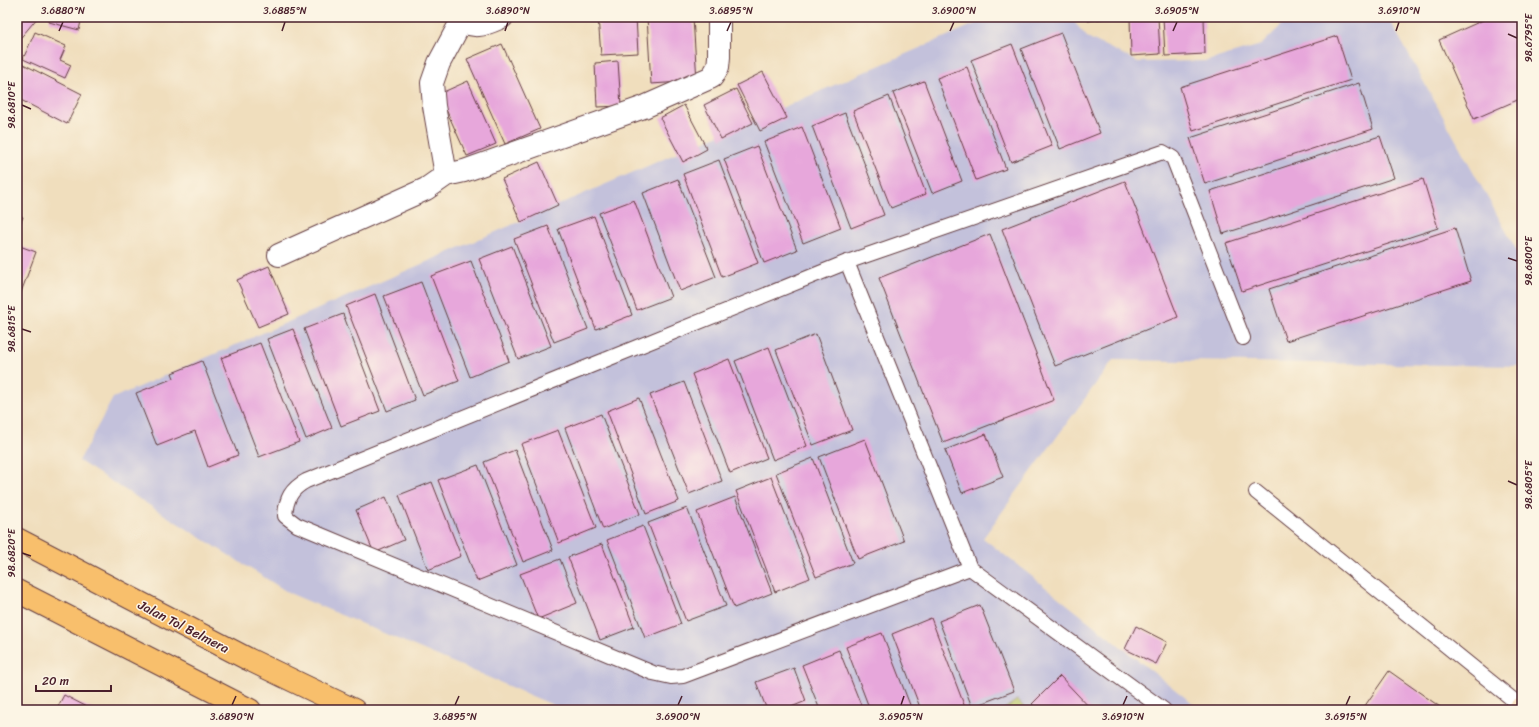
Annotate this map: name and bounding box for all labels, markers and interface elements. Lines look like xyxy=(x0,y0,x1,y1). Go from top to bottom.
text: 3.6880°N xyxy=(41,2,85,20)
text: 3.6885°N xyxy=(263,2,307,20)
text: 3.6890°N xyxy=(486,2,530,20)
text: 3.6895°N xyxy=(709,2,753,20)
text: 3.6900°N xyxy=(932,2,976,20)
text: 3.6905°N xyxy=(1155,2,1199,20)
text: 3.6910°N xyxy=(1378,2,1420,20)
text: 98.6795°E xyxy=(1520,12,1538,62)
text: 98.6810°E xyxy=(3,80,21,129)
text: 98.6800°E xyxy=(1520,235,1538,286)
text: 98.6815°E xyxy=(3,304,21,353)
text: 98.6805°E xyxy=(1520,459,1538,510)
text: 98.6820°E xyxy=(3,527,21,577)
street label: Jalan Tol Belmera xyxy=(133,593,234,660)
scale bar xyxy=(36,667,111,693)
text: 20 m xyxy=(42,670,69,692)
text: 3.6890°N xyxy=(210,708,254,726)
text: 3.6895°N xyxy=(433,708,477,726)
text: 3.6900°N xyxy=(656,708,700,726)
text: 3.6905°N xyxy=(879,708,923,726)
text: 3.6910°N xyxy=(1102,708,1144,726)
text: 3.6915°N xyxy=(1325,708,1367,726)

